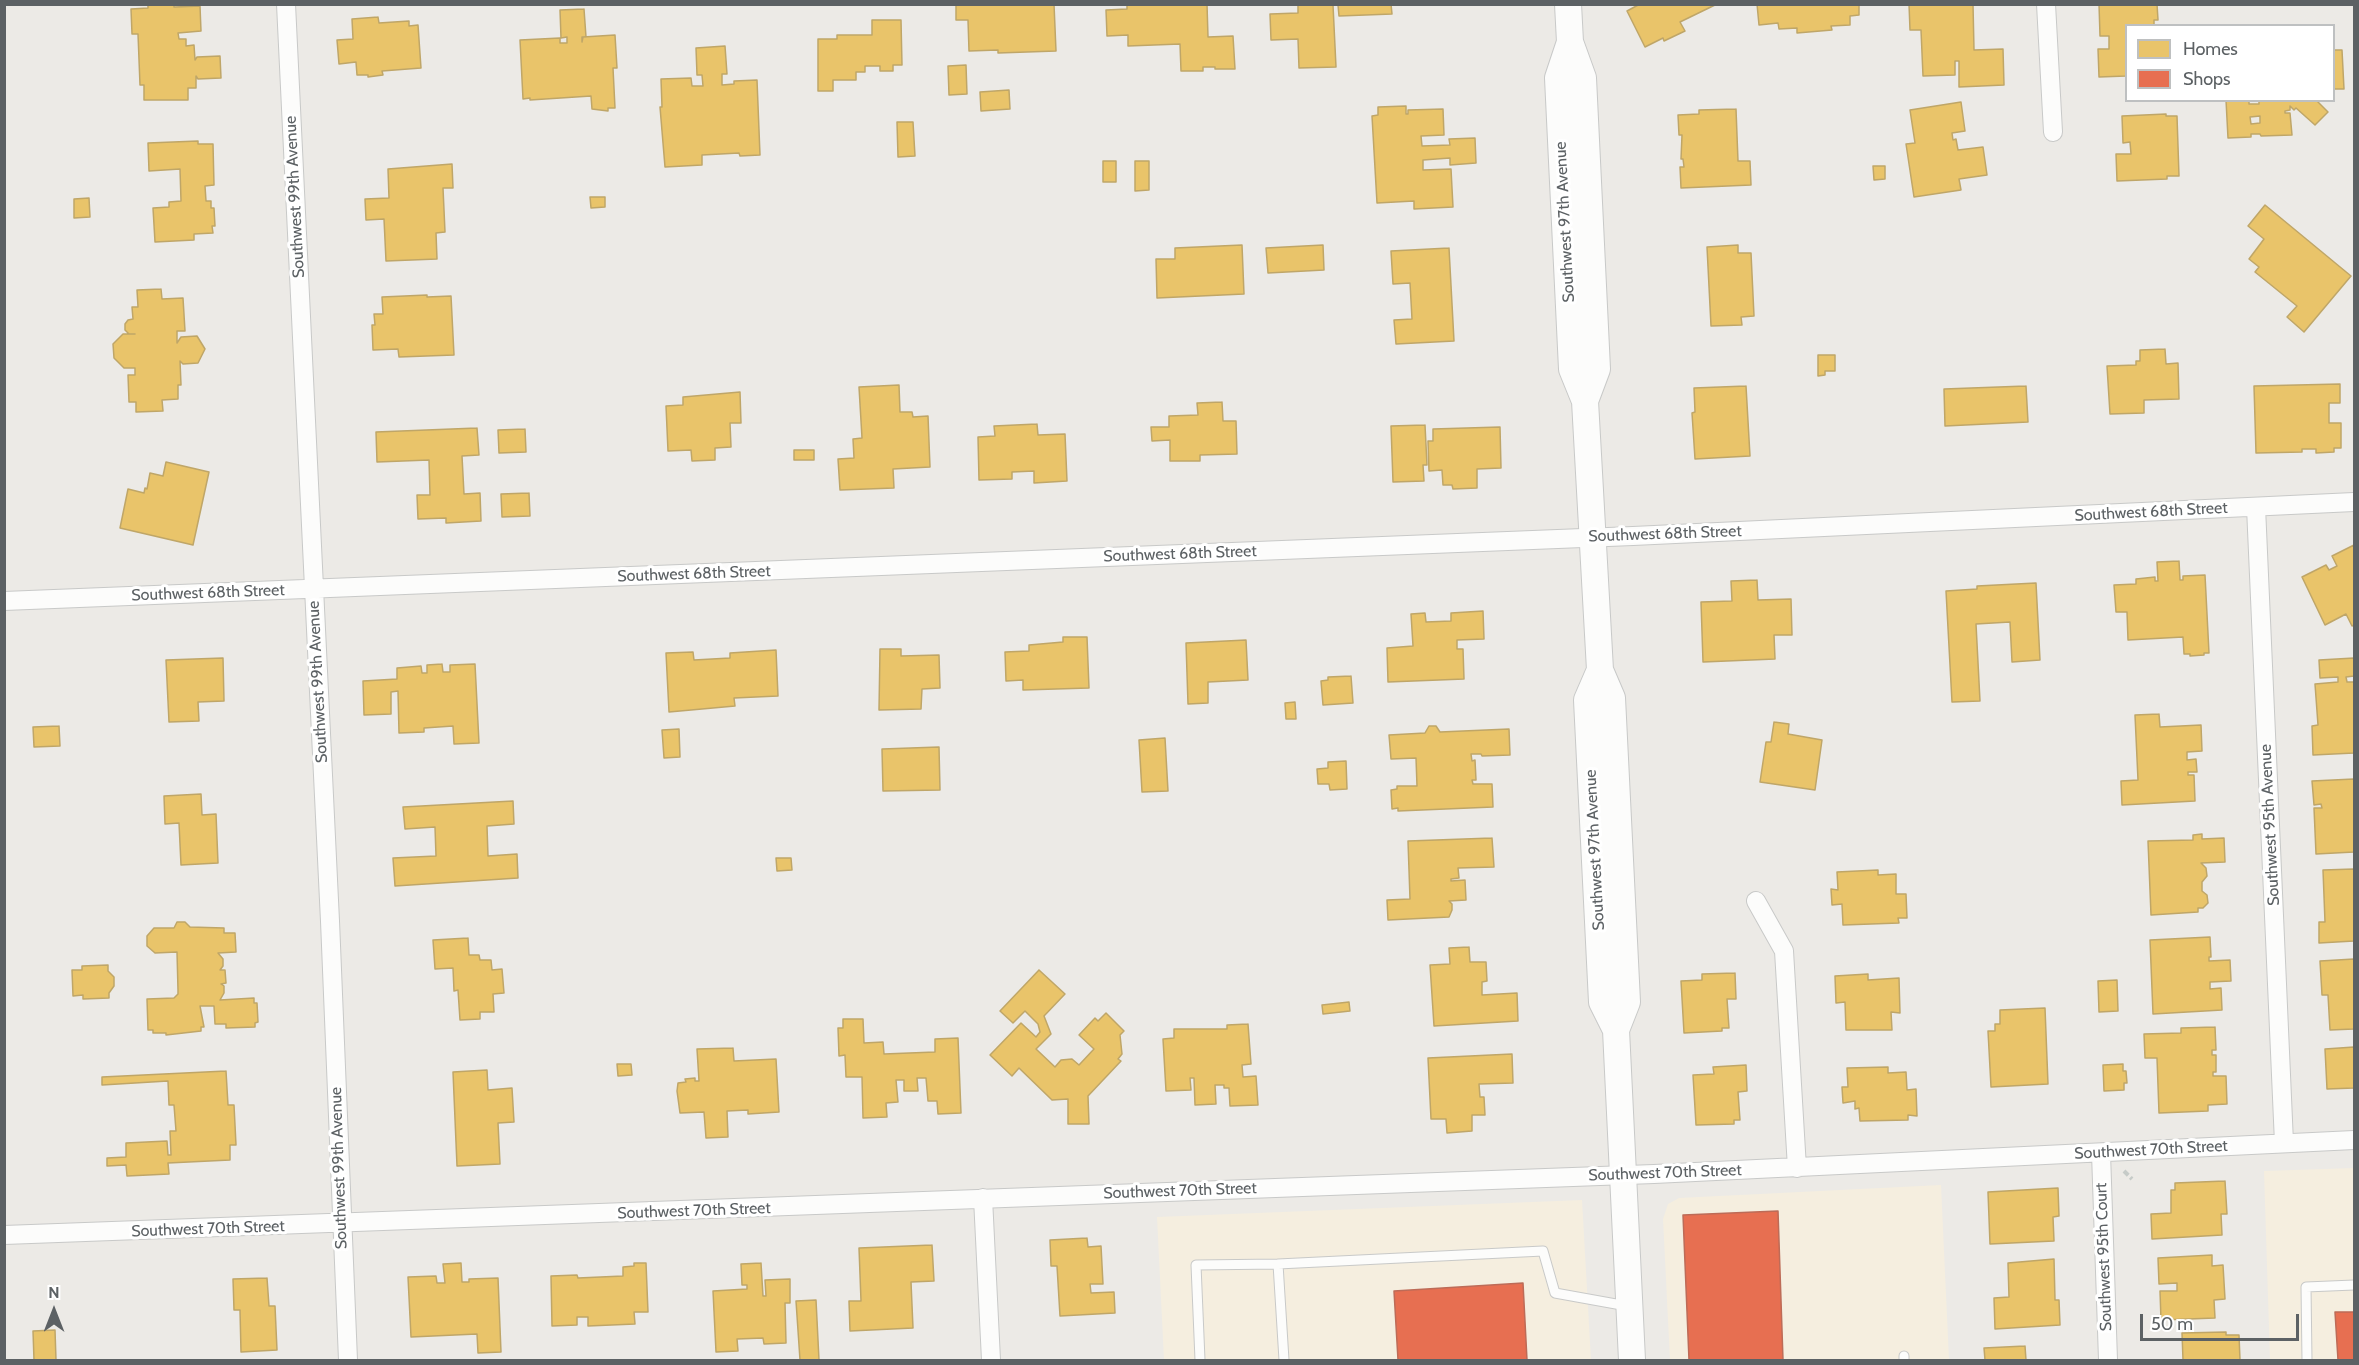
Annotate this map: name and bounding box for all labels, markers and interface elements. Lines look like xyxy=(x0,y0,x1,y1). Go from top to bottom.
legend xyxy=(2125,24,2335,102)
text: Homes xyxy=(2183,38,2238,60)
text: Shops xyxy=(2183,68,2231,90)
street label: Southwest 99th Avenue xyxy=(281,115,309,279)
street label: Southwest 97th Avenue xyxy=(1551,141,1579,303)
street label: Southwest 68th Street xyxy=(2074,498,2228,526)
street label: Southwest 68th Street xyxy=(1588,522,1742,546)
street label: Southwest 68th Street xyxy=(1103,542,1257,566)
street label: Southwest 68th Street xyxy=(617,562,771,586)
street label: Southwest 68th Street xyxy=(131,581,285,605)
street label: Southwest 99th Avenue xyxy=(304,600,332,764)
street label: Southwest 95th Avenue xyxy=(2256,744,2284,906)
street label: Southwest 97th Avenue xyxy=(1581,769,1609,931)
street label: Southwest 99th Avenue xyxy=(327,1087,351,1249)
street label: Southwest 70th Street xyxy=(2074,1136,2228,1164)
street label: Southwest 70th Street xyxy=(1588,1161,1742,1185)
street label: Southwest 70th Street xyxy=(1103,1179,1257,1203)
street label: Southwest 95th Court xyxy=(2092,1182,2116,1332)
street label: Southwest 70th Street xyxy=(617,1199,771,1223)
street label: Southwest 70th Street xyxy=(131,1217,285,1241)
north arrow xyxy=(24,1281,84,1341)
text: N xyxy=(48,1283,60,1302)
scale bar xyxy=(2143,1302,2302,1340)
text: 50 m xyxy=(2151,1313,2193,1335)

